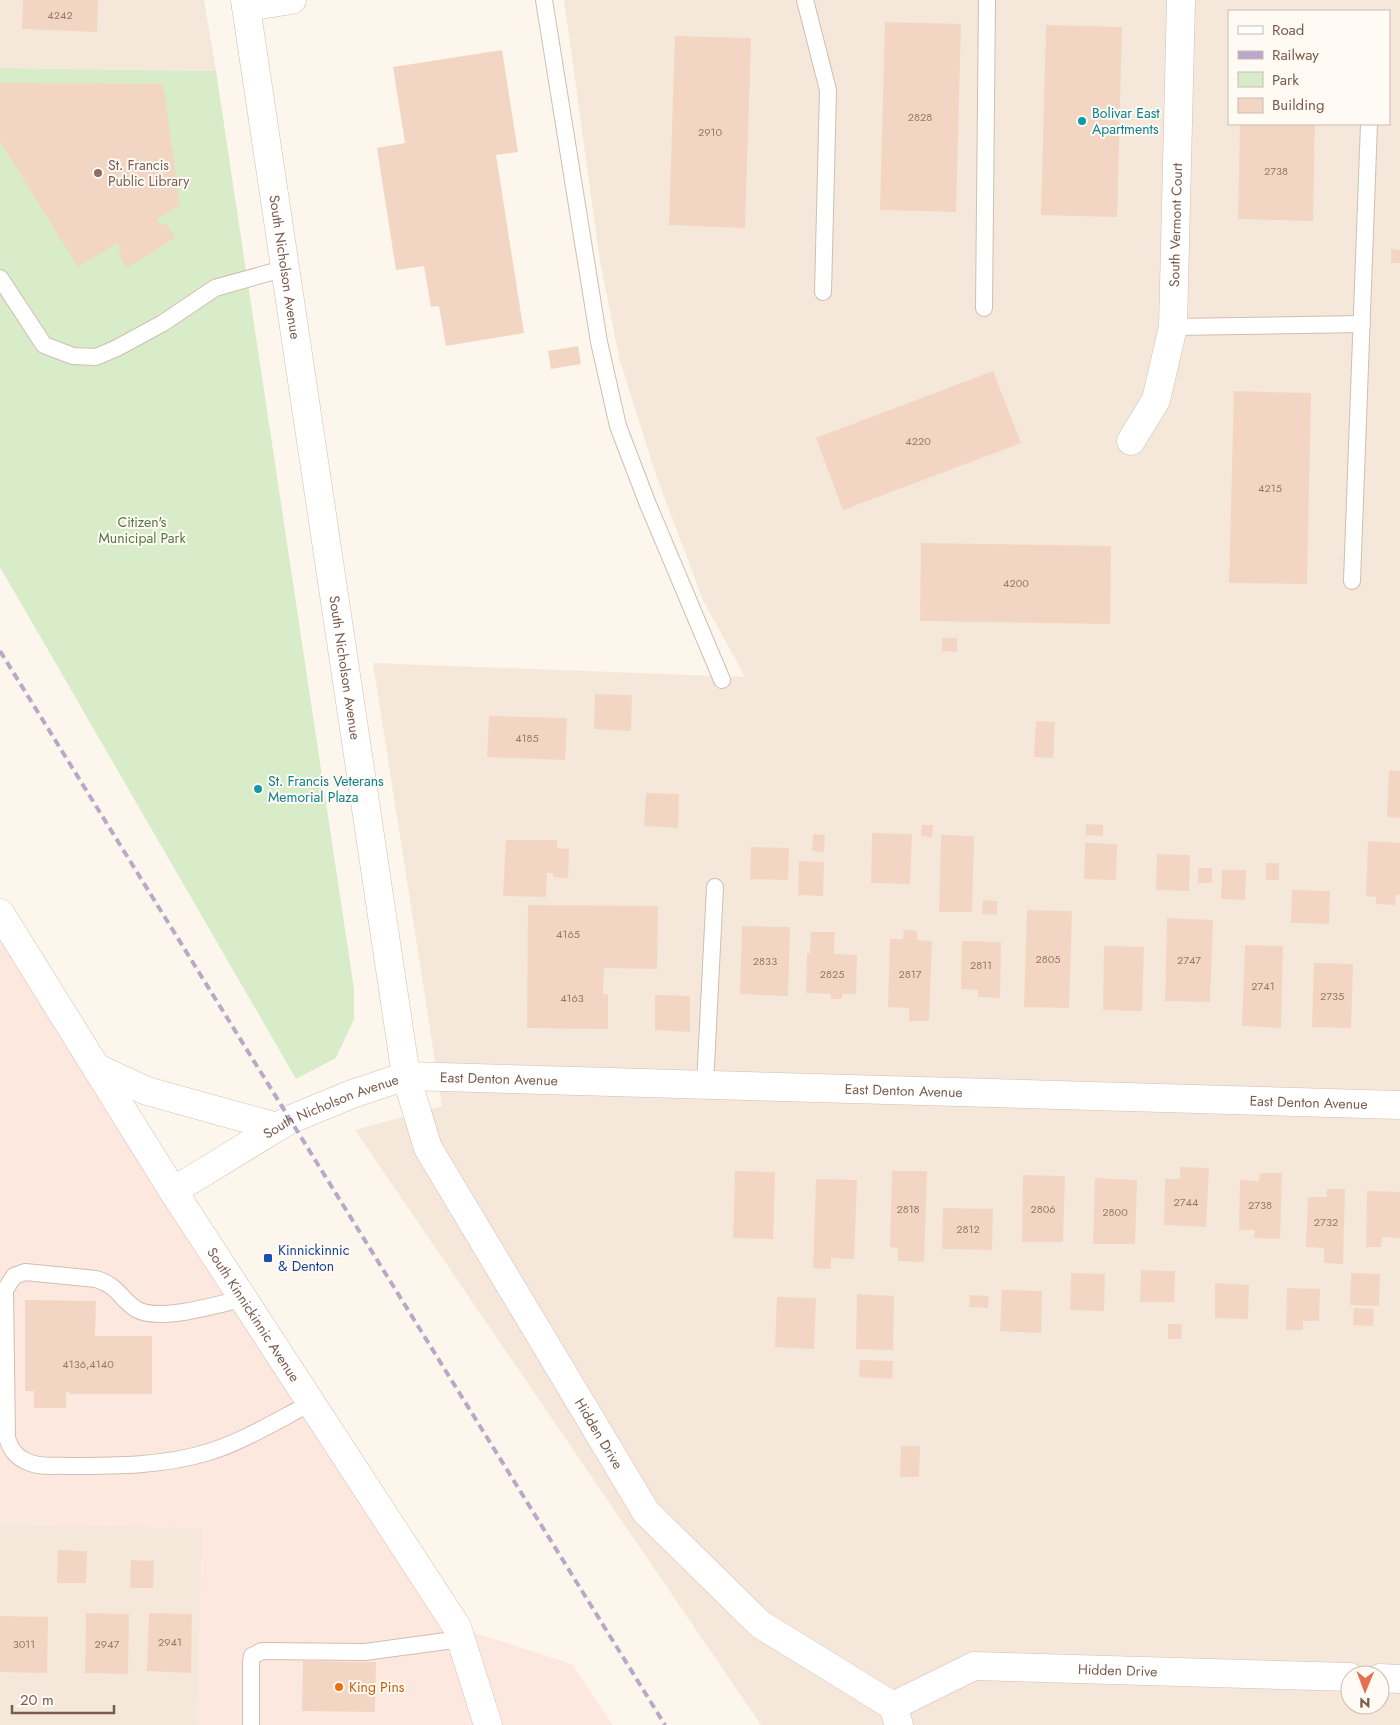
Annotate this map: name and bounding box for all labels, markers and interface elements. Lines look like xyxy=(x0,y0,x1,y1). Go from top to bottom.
house number: 4242 xyxy=(47,7,73,23)
legend xyxy=(1228,10,1390,125)
text: Road xyxy=(1272,19,1304,41)
text: Railway xyxy=(1272,44,1319,66)
text: Park xyxy=(1272,69,1299,91)
text: Building xyxy=(1272,94,1324,116)
place label: Bolivar East Apartments xyxy=(1092,103,1160,139)
house number: 2828 xyxy=(908,109,932,125)
marker: Bolivar East Apartments xyxy=(1076,115,1088,127)
house number: 2910 xyxy=(698,124,722,140)
place label: St. Francis Public Library xyxy=(108,155,190,191)
street label: South Vermont Court xyxy=(1164,162,1187,287)
house number: 2738 xyxy=(1264,163,1288,179)
marker: St. Francis Public Library xyxy=(92,167,104,179)
street label: South Nicholson Avenue xyxy=(264,194,306,341)
house number: 4220 xyxy=(905,433,931,449)
house number: 4215 xyxy=(1258,480,1282,496)
park label: Citizen's Municipal Park xyxy=(98,512,186,548)
house number: 4200 xyxy=(1003,575,1029,591)
street label: South Nicholson Avenue xyxy=(324,594,366,741)
house number: 4185 xyxy=(515,730,539,746)
place label: St. Francis Veterans Memorial Plaza xyxy=(268,771,384,807)
marker: St. Francis Veterans Memorial Plaza xyxy=(252,783,264,795)
house number: 4165 xyxy=(556,926,580,942)
house number: 2805 xyxy=(1035,951,1061,967)
house number: 2747 xyxy=(1177,952,1201,968)
house number: 2833 xyxy=(753,953,777,969)
house number: 2811 xyxy=(970,957,992,973)
house number: 2825 xyxy=(820,966,844,982)
house number: 2817 xyxy=(899,966,922,982)
house number: 2741 xyxy=(1251,978,1275,994)
house number: 2735 xyxy=(1320,988,1344,1004)
house number: 4163 xyxy=(560,990,584,1006)
street label: East Denton Avenue xyxy=(440,1067,558,1090)
street label: South Nicholson Avenue xyxy=(259,1069,401,1144)
street label: East Denton Avenue xyxy=(844,1079,963,1102)
street label: East Denton Avenue xyxy=(1249,1091,1368,1114)
house number: 2744 xyxy=(1174,1194,1199,1210)
house number: 2738 xyxy=(1248,1197,1272,1213)
house number: 2818 xyxy=(896,1201,920,1217)
house number: 2806 xyxy=(1030,1201,1056,1217)
house number: 2800 xyxy=(1102,1204,1128,1220)
house number: 2732 xyxy=(1314,1214,1338,1230)
house number: 2812 xyxy=(956,1221,980,1237)
place label: Kinnickinnic & Denton xyxy=(278,1240,349,1276)
street label: South Kinnickinnic Avenue xyxy=(202,1243,305,1386)
marker: Kinnickinnic & Denton xyxy=(262,1252,274,1264)
house number: 4136,4140 xyxy=(62,1356,114,1372)
street label: Hidden Drive xyxy=(570,1394,628,1473)
house number: 2941 xyxy=(158,1634,182,1650)
house number: 3011 xyxy=(13,1636,35,1652)
house number: 2947 xyxy=(95,1636,120,1652)
street label: Hidden Drive xyxy=(1078,1659,1158,1681)
north arrow xyxy=(1340,1665,1390,1715)
place label: King Pins xyxy=(349,1677,405,1697)
marker: King Pins xyxy=(333,1681,345,1693)
scale bar xyxy=(12,1682,115,1714)
text: 20 m xyxy=(20,1689,54,1711)
text: N xyxy=(1359,1693,1371,1713)

